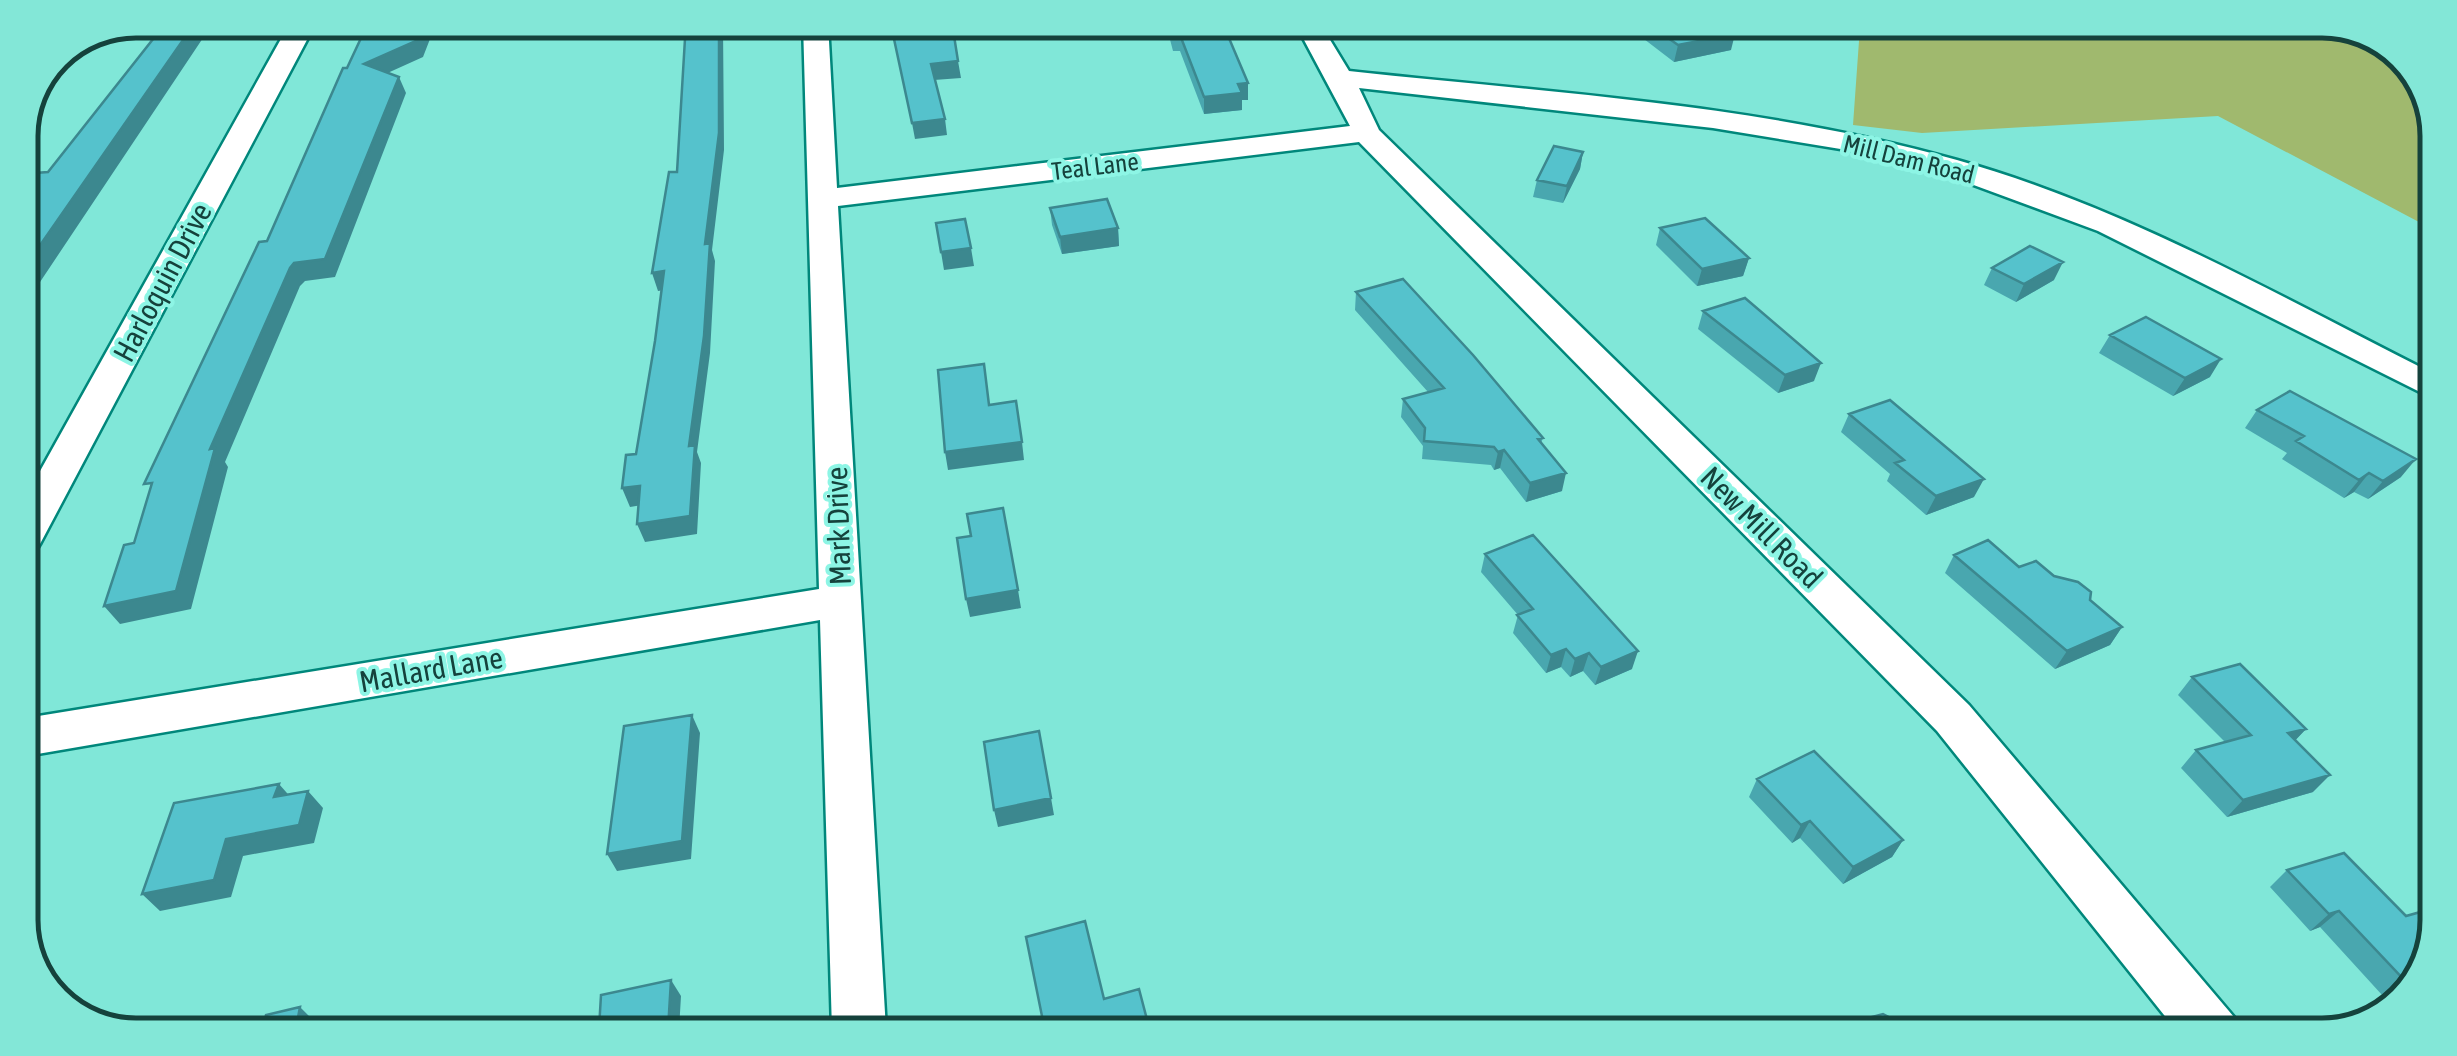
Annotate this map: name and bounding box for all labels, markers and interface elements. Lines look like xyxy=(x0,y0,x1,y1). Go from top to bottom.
street label: Mill Dam Road xyxy=(1841,129,1977,189)
street label: Teal Lane xyxy=(1050,147,1140,185)
street label: Harloquin Drive xyxy=(106,197,218,367)
street label: New Mill Road xyxy=(1694,459,1830,595)
street label: Mark Drive xyxy=(819,466,857,586)
street label: Mallard Lane xyxy=(357,640,505,698)

